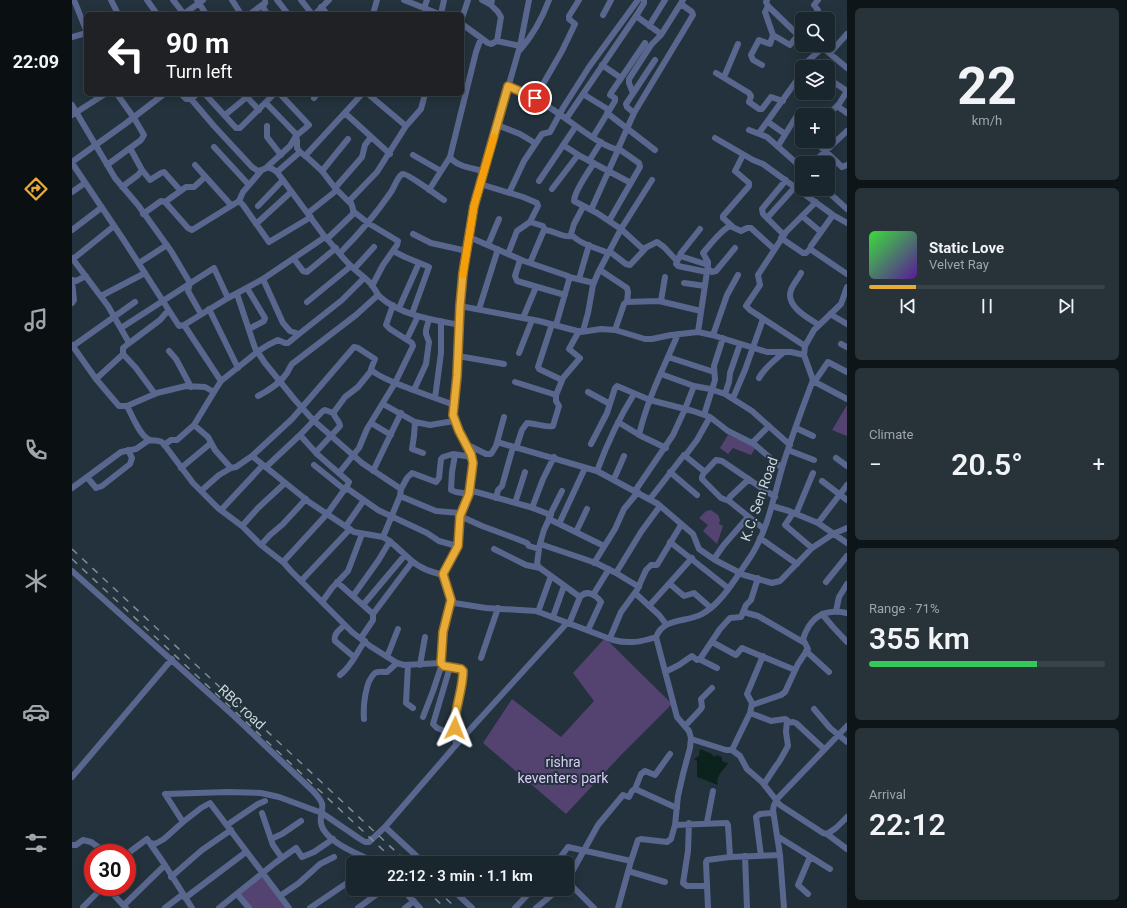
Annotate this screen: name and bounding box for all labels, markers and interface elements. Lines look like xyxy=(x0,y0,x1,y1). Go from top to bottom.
map controls xyxy=(795,12,835,196)
button: search xyxy=(795,12,835,52)
text: 90 m xyxy=(166,27,229,60)
icon: left xyxy=(100,28,152,80)
text: 22:09 xyxy=(13,51,59,72)
text: 22 xyxy=(957,56,1017,117)
button: layers xyxy=(795,60,835,100)
text: Turn left xyxy=(166,61,232,82)
pin xyxy=(518,81,552,115)
icon: arrive xyxy=(524,87,546,109)
button: + xyxy=(795,108,835,148)
text: km/h xyxy=(972,113,1002,128)
button: − xyxy=(795,156,835,196)
icon: directions xyxy=(22,175,50,203)
text: Static Love xyxy=(929,239,1004,257)
text: Velvet Ray xyxy=(929,257,989,272)
icon: previous xyxy=(897,295,919,317)
icon: pause xyxy=(976,295,998,317)
icon: next xyxy=(1055,295,1077,317)
icon: music xyxy=(22,306,50,334)
text: Climate xyxy=(869,427,913,442)
icon: phone xyxy=(22,436,50,464)
text: 20.5° xyxy=(951,447,1023,482)
text: − xyxy=(869,452,882,477)
text: + xyxy=(1093,452,1105,477)
street label: K.C. Sen Road xyxy=(737,455,781,543)
icon: climate xyxy=(22,567,50,595)
text: Range · 71% xyxy=(869,601,939,616)
text: 355 km xyxy=(869,621,970,656)
street label: RBC road xyxy=(215,681,269,733)
icon: car xyxy=(22,698,50,726)
position arrow xyxy=(434,707,476,749)
park label: rishra keventers park xyxy=(518,754,609,786)
text: Arrival xyxy=(869,787,906,802)
text: 22:12 xyxy=(869,807,946,842)
icon: filters xyxy=(22,829,50,857)
speed limit sign: 30 xyxy=(84,844,136,896)
text: 22:12 · 3 min · 1.1 km xyxy=(387,867,533,885)

